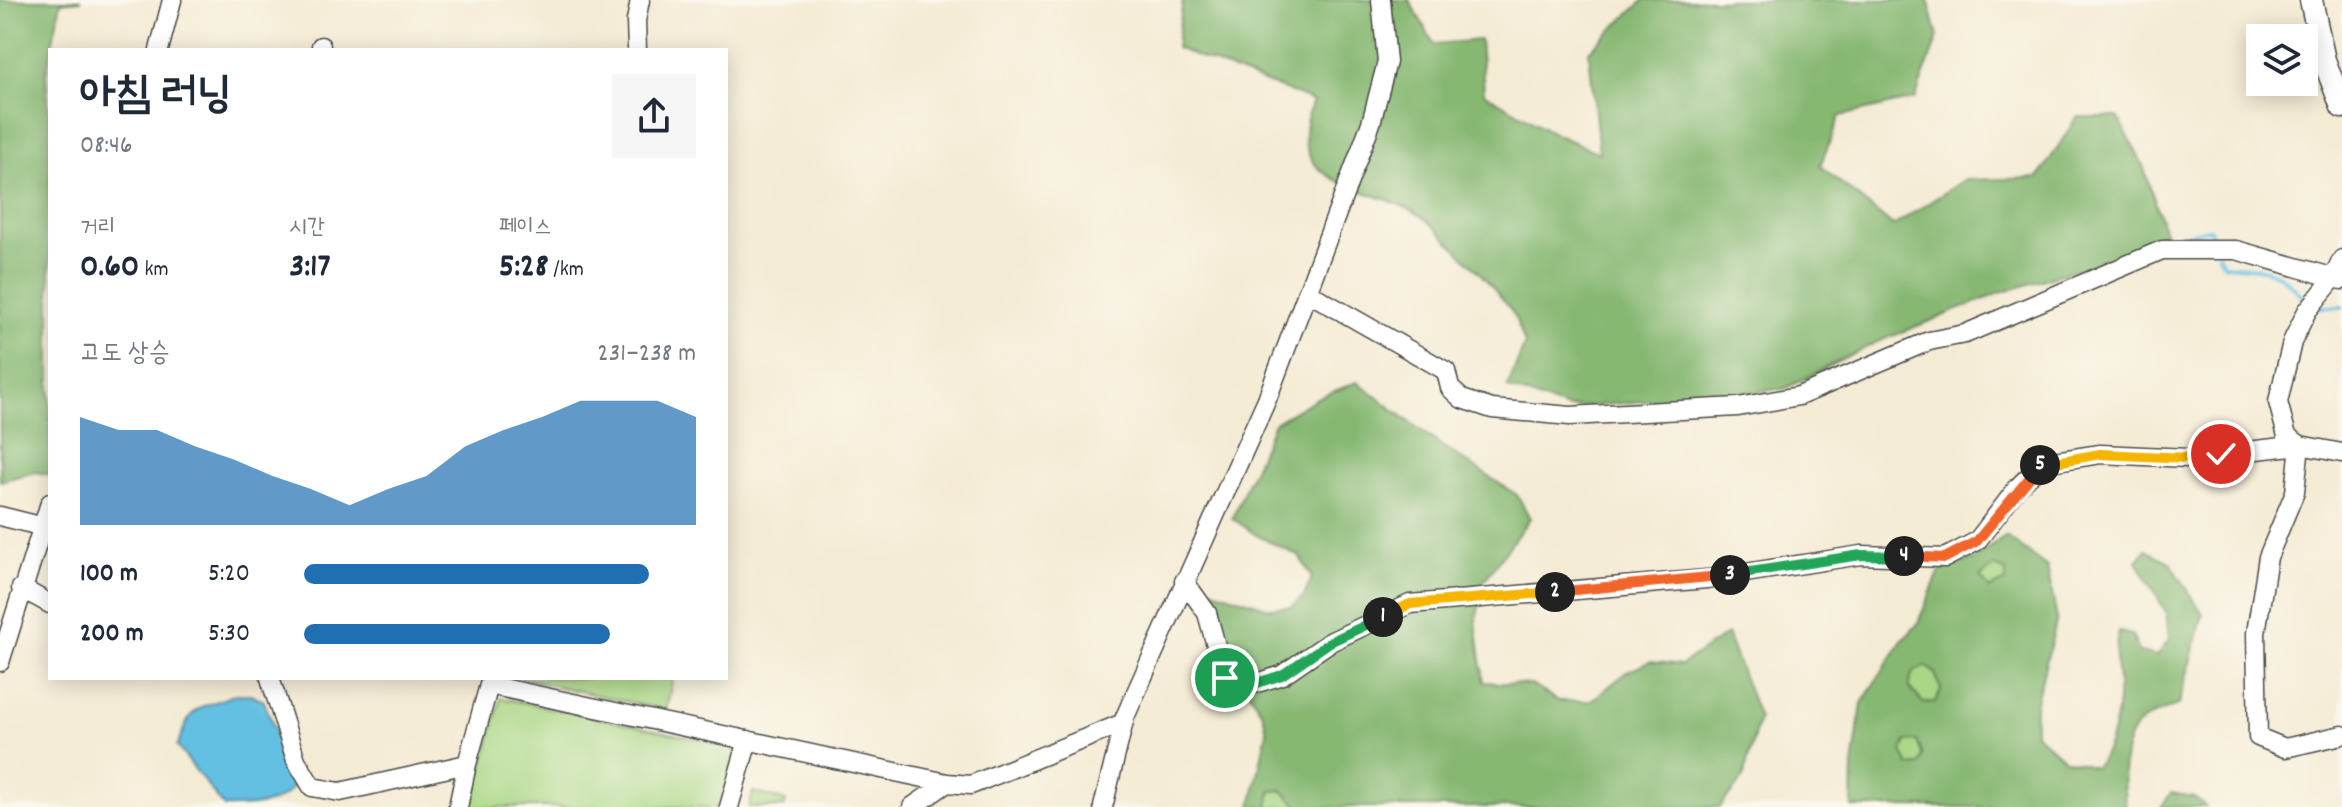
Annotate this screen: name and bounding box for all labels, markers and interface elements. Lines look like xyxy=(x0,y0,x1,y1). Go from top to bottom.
map controls xyxy=(2246,24,2318,96)
button: layers xyxy=(2246,24,2318,96)
text: 아침 러닝 xyxy=(80,66,232,129)
button: share xyxy=(612,74,696,158)
text: 08:46 xyxy=(80,128,132,165)
text: 거리 xyxy=(80,213,115,244)
text: 시간 xyxy=(289,213,325,244)
text: 페이스 xyxy=(499,213,552,244)
text: 0.60 xyxy=(80,244,139,293)
text: 3:17 xyxy=(289,244,331,293)
text: 5:28 xyxy=(499,244,549,293)
text: km xyxy=(139,255,169,286)
text: /km xyxy=(549,255,584,286)
text: 고도 상승 xyxy=(80,336,170,373)
text: 231–238 m xyxy=(597,336,696,373)
pin xyxy=(2187,420,2255,488)
icon: check xyxy=(2199,432,2243,476)
pin: 5 xyxy=(2020,445,2060,485)
text: 5 xyxy=(2035,449,2045,480)
pin: 4 xyxy=(1884,536,1924,576)
text: 4 xyxy=(1899,540,1909,571)
pin: 3 xyxy=(1710,555,1750,595)
text: 100 m xyxy=(80,556,138,593)
text: 5:20 xyxy=(208,556,250,593)
text: 3 xyxy=(1725,559,1735,590)
pin: 2 xyxy=(1535,572,1575,612)
text: 2 xyxy=(1550,576,1560,607)
pin: 1 xyxy=(1363,597,1403,637)
text: 1 xyxy=(1381,601,1385,632)
text: 200 m xyxy=(80,616,144,653)
text: 5:30 xyxy=(208,616,250,653)
pin xyxy=(1191,644,1259,712)
icon: arrive xyxy=(1203,656,1247,700)

